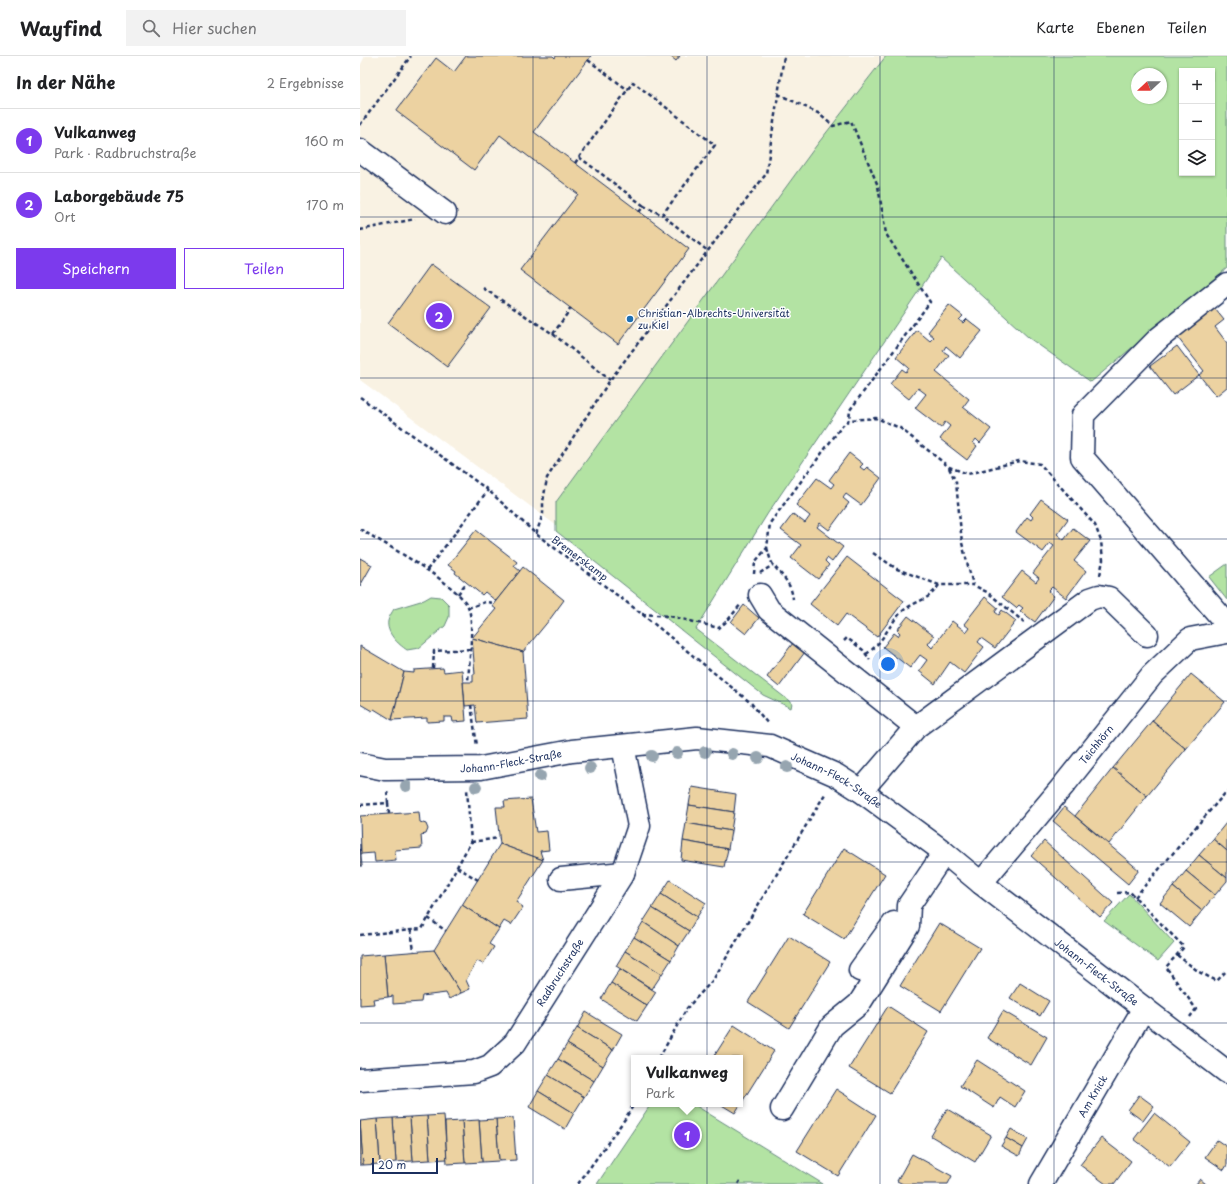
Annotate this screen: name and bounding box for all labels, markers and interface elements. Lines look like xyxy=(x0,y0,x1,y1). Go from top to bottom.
search box xyxy=(126,10,406,46)
text: Wayfind xyxy=(20,14,102,42)
text: Hier suchen xyxy=(172,16,257,39)
icon: search xyxy=(140,17,162,39)
text: Karte xyxy=(1036,17,1074,38)
text: Ebenen xyxy=(1096,17,1145,38)
text: Teilen xyxy=(1167,17,1207,38)
north arrow xyxy=(1131,68,1167,104)
map controls xyxy=(1179,68,1215,176)
button: + xyxy=(1179,68,1215,104)
text: In der Nähe xyxy=(16,69,115,95)
text: 2 Ergebnisse xyxy=(267,73,344,92)
button: − xyxy=(1179,104,1215,140)
text: Vulkanweg xyxy=(54,120,136,143)
text: 1 xyxy=(26,131,32,150)
text: 160 m xyxy=(305,131,344,150)
button: layers xyxy=(1179,140,1215,176)
text: Park · Radbruchstraße xyxy=(54,143,196,162)
text: Laborgebäude 75 xyxy=(54,184,184,207)
text: 2 xyxy=(24,195,34,214)
text: 170 m xyxy=(306,195,344,214)
text: Ort xyxy=(54,207,76,226)
button: Speichern xyxy=(16,248,176,289)
button: Teilen xyxy=(184,248,344,289)
pin: 2 xyxy=(426,301,452,331)
place label: Christian-Albrechts-Universität zu Kiel xyxy=(638,305,790,332)
marker: Christian-Albrechts-Universität zu Kiel xyxy=(625,314,635,324)
street label: Bremerskamp xyxy=(549,531,612,584)
your location xyxy=(878,654,898,674)
street label: Teichhörn xyxy=(1075,721,1116,767)
street label: Johann-Fleck-Straße xyxy=(460,745,563,775)
street label: Johann-Fleck-Straße xyxy=(789,748,885,811)
street label: Johann-Fleck-Straße xyxy=(1052,934,1142,1009)
street label: Radbruchstraße xyxy=(532,935,587,1009)
popup xyxy=(631,1055,743,1107)
text: Vulkanweg xyxy=(646,1060,728,1083)
street label: Am Knick xyxy=(1074,1072,1110,1120)
text: Park xyxy=(646,1083,675,1102)
pin: 1 xyxy=(674,1120,700,1150)
scale bar xyxy=(372,1156,438,1175)
text: 20 m xyxy=(378,1156,406,1173)

